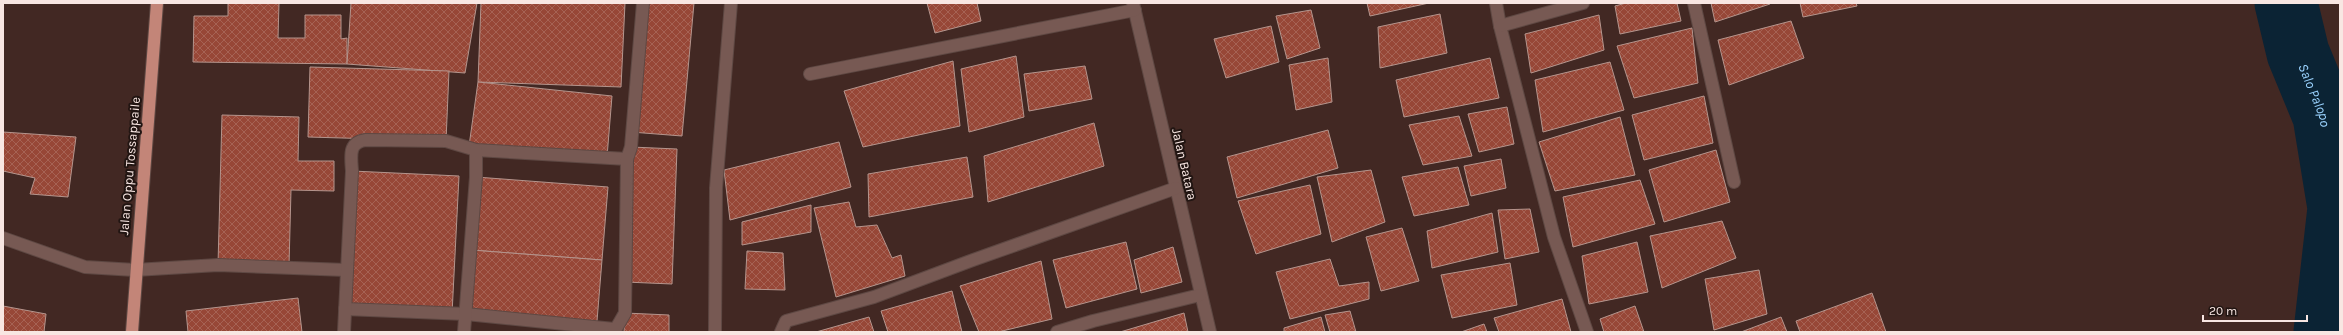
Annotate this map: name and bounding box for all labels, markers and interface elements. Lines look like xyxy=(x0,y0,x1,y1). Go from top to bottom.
water label: Salo Palopo xyxy=(2294,61,2334,128)
street label: Jalan Oppu Tossappaile xyxy=(116,96,143,236)
street label: Jalan Batara xyxy=(1169,127,1200,202)
scale bar xyxy=(2203,297,2307,323)
text: 20 m xyxy=(2209,304,2237,318)

